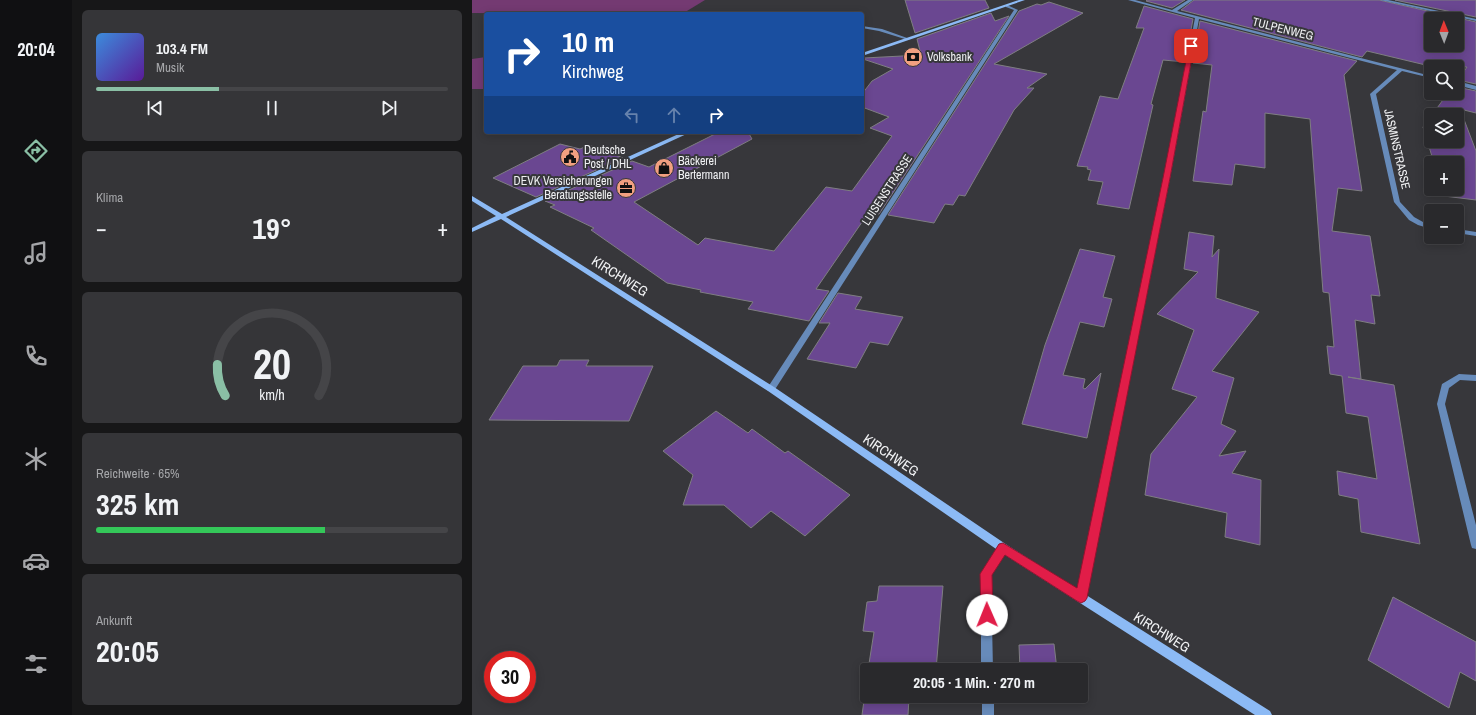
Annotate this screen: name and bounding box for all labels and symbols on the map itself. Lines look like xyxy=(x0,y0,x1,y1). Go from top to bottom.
north arrow xyxy=(1424,12,1464,52)
street label: TULPENWEG xyxy=(1251,14,1315,44)
pin xyxy=(1174,29,1208,63)
bank icon: Volksbank xyxy=(902,46,924,68)
place label: Volksbank xyxy=(927,49,972,65)
street label: JASMINSTRASSE xyxy=(1380,107,1414,191)
place label: Deutsche Post / DHL xyxy=(584,142,632,172)
public building icon: Deutsche Post / DHL xyxy=(559,146,581,168)
street label: LUISENSTRASSE xyxy=(858,151,916,229)
place label: Bäckerei Bertermann xyxy=(678,153,729,183)
shop icon: Bäckerei Bertermann xyxy=(653,157,675,179)
place label: DEVK Versicherungen Beratungsstelle xyxy=(514,173,612,203)
office icon: DEVK Versicherungen Beratungsstelle xyxy=(615,177,637,199)
street label: KIRCHWEG xyxy=(588,252,652,300)
street label: KIRCHWEG xyxy=(860,430,922,480)
position arrow xyxy=(966,594,1008,636)
street label: KIRCHWEG xyxy=(1130,608,1194,656)
speed limit sign: 30 xyxy=(484,651,536,703)

